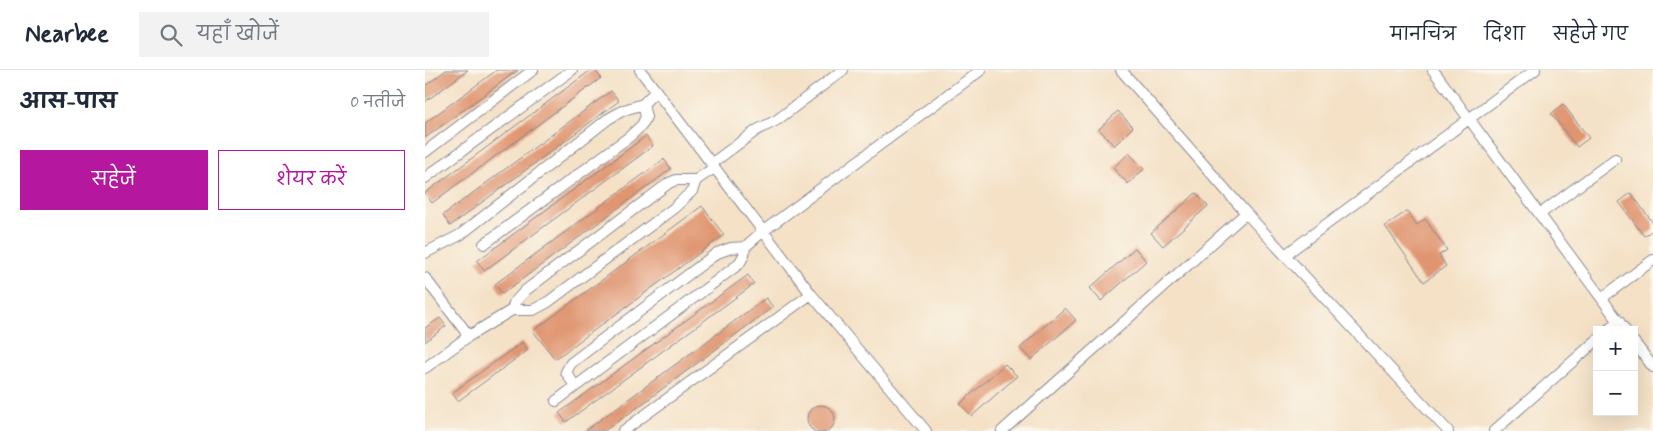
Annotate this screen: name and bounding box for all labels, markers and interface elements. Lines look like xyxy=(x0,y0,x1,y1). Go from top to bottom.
search box xyxy=(139,12,489,57)
text: Nearbee xyxy=(25,19,109,50)
icon: search xyxy=(157,21,185,49)
text: यहाँ खोजें xyxy=(197,22,279,47)
text: मानचित्र xyxy=(1390,23,1456,47)
text: दिशा xyxy=(1484,23,1525,47)
text: सहेजे गए xyxy=(1553,23,1628,47)
text: आस-पास xyxy=(20,88,117,116)
text: 0 नतीजे xyxy=(350,92,405,113)
button: सहेजें xyxy=(20,150,208,210)
button: शेयर करें xyxy=(218,150,405,210)
map controls xyxy=(1593,326,1638,416)
button: + xyxy=(1593,326,1638,371)
button: − xyxy=(1593,371,1638,416)

